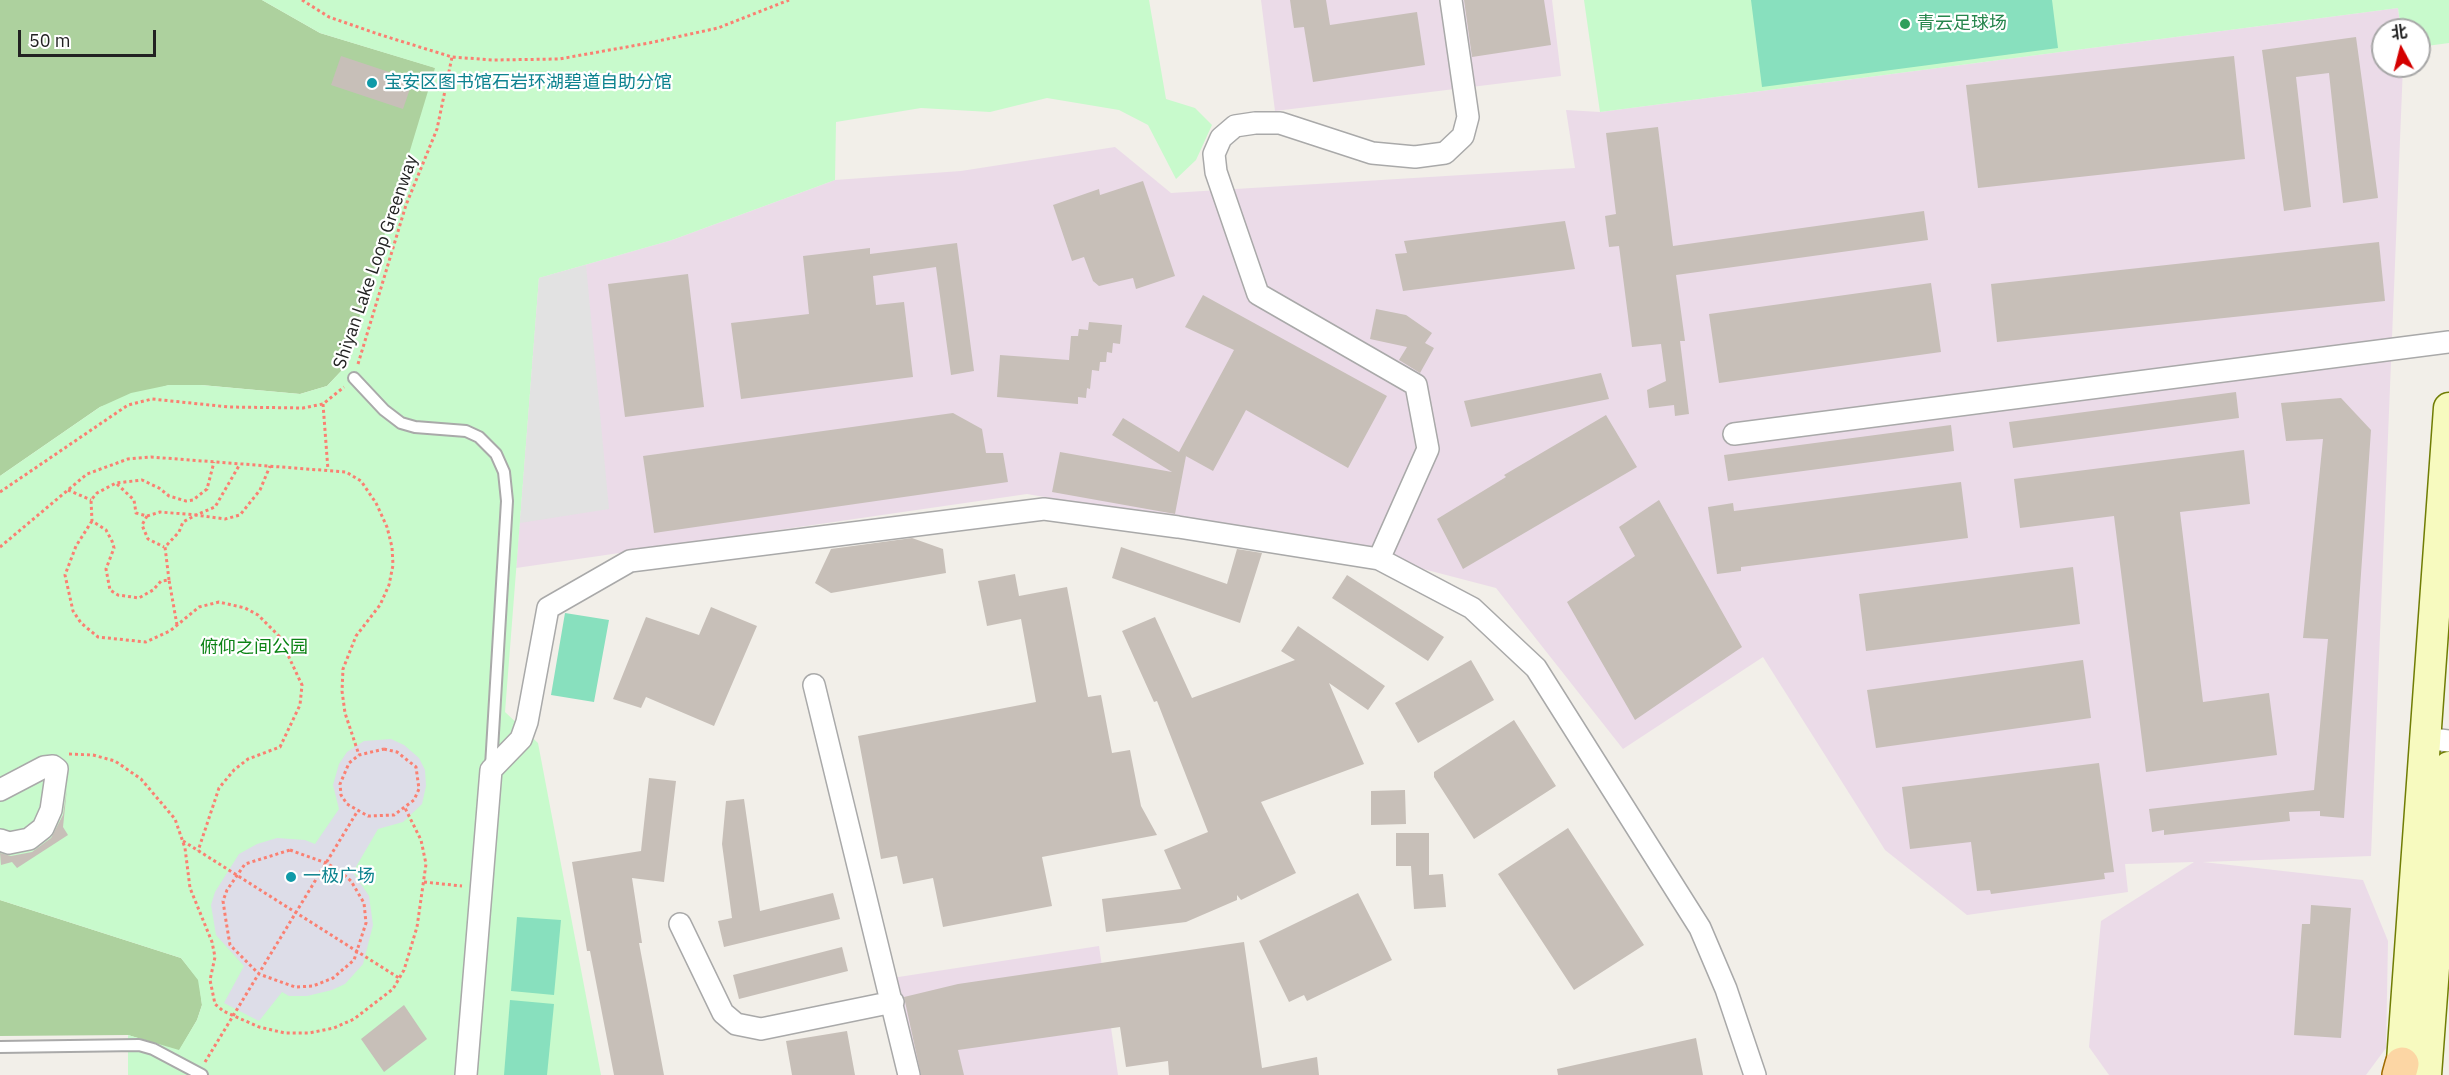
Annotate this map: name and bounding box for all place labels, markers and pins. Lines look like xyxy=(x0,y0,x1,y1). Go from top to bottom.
place label: 青云足球场 xyxy=(1917,13,2007,35)
marker: 青云足球场 xyxy=(1898,17,1912,31)
place label: 宝安区图书馆石岩环湖碧道自助分馆 xyxy=(384,72,672,94)
marker: 宝安区图书馆石岩环湖碧道自助分馆 xyxy=(365,76,379,90)
place label: 一极广场 xyxy=(303,866,375,888)
marker: 一极广场 xyxy=(284,870,298,884)

